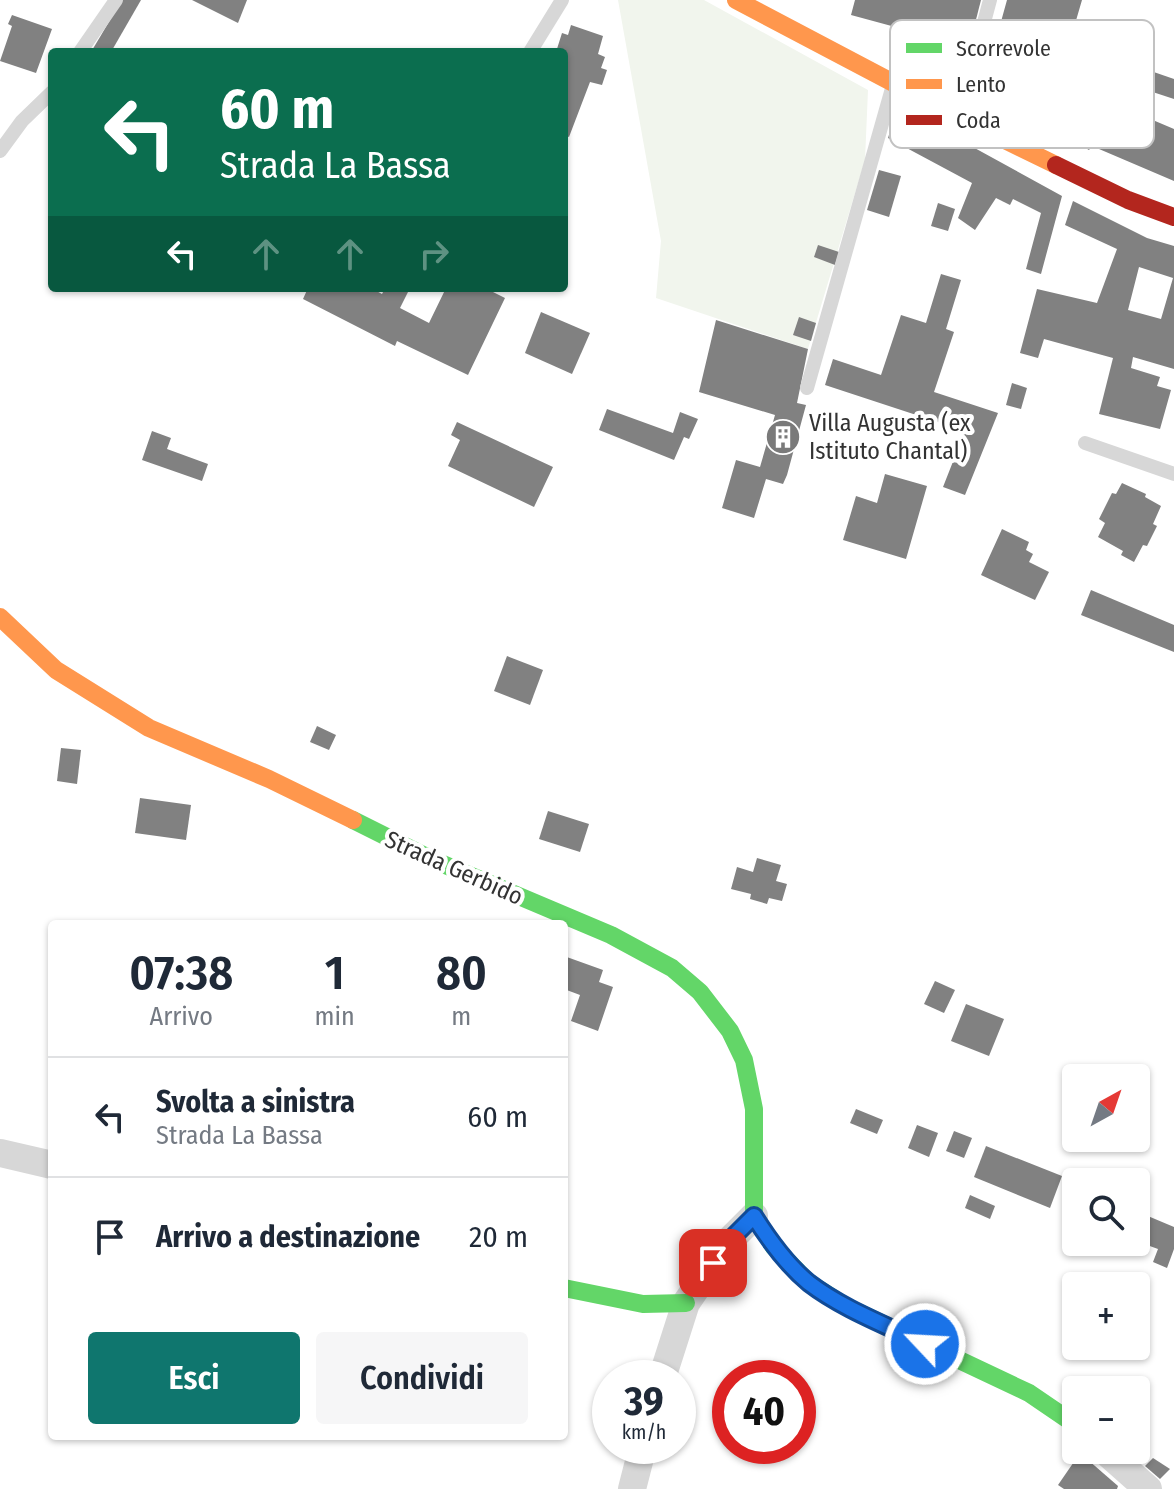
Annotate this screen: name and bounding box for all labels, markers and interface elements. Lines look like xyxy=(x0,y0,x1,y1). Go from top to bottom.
legend xyxy=(890,20,1154,148)
text: Scorrevole xyxy=(956,35,1051,62)
text: Lento xyxy=(956,71,1006,98)
text: 60 m xyxy=(220,76,334,143)
icon: left xyxy=(88,80,192,184)
text: Coda xyxy=(956,107,1001,134)
text: Strada La Bassa xyxy=(220,144,451,188)
icon: left xyxy=(160,232,204,276)
icon: ahead xyxy=(244,232,288,276)
icon: ahead xyxy=(328,232,372,276)
icon: right xyxy=(412,232,456,276)
place label: Villa Augusta (ex Istituto Chantal) xyxy=(809,409,971,465)
building icon: Villa Augusta (ex Istituto Chantal) xyxy=(764,418,802,456)
street label: Strada Gerbido xyxy=(381,825,527,911)
text: 07:38 xyxy=(129,944,233,1002)
text: 1 xyxy=(325,944,345,1002)
text: 80 xyxy=(436,944,487,1002)
text: Arrivo xyxy=(149,1001,213,1032)
text: min xyxy=(315,1001,355,1032)
text: m xyxy=(451,1001,471,1032)
north arrow xyxy=(1062,1064,1150,1152)
map controls xyxy=(1062,1064,1150,1464)
text: Svolta a sinistra xyxy=(156,1084,355,1120)
icon: left xyxy=(88,1095,132,1139)
text: 60 m xyxy=(467,1099,528,1135)
text: Strada La Bassa xyxy=(156,1120,323,1151)
button: search xyxy=(1062,1168,1150,1256)
icon: arrive xyxy=(88,1215,132,1259)
text: Arrivo a destinazione xyxy=(156,1219,420,1255)
text: 20 m xyxy=(469,1219,528,1255)
pin xyxy=(679,1229,747,1297)
icon: arrive xyxy=(691,1241,735,1285)
button: + xyxy=(1062,1272,1150,1360)
position arrow xyxy=(883,1302,967,1386)
button: Esci xyxy=(88,1332,300,1424)
button: Condividi xyxy=(316,1332,528,1424)
speed limit sign: 40 xyxy=(712,1360,816,1464)
button: − xyxy=(1062,1376,1150,1464)
text: 39 xyxy=(624,1378,664,1426)
text: km/h xyxy=(622,1420,666,1444)

